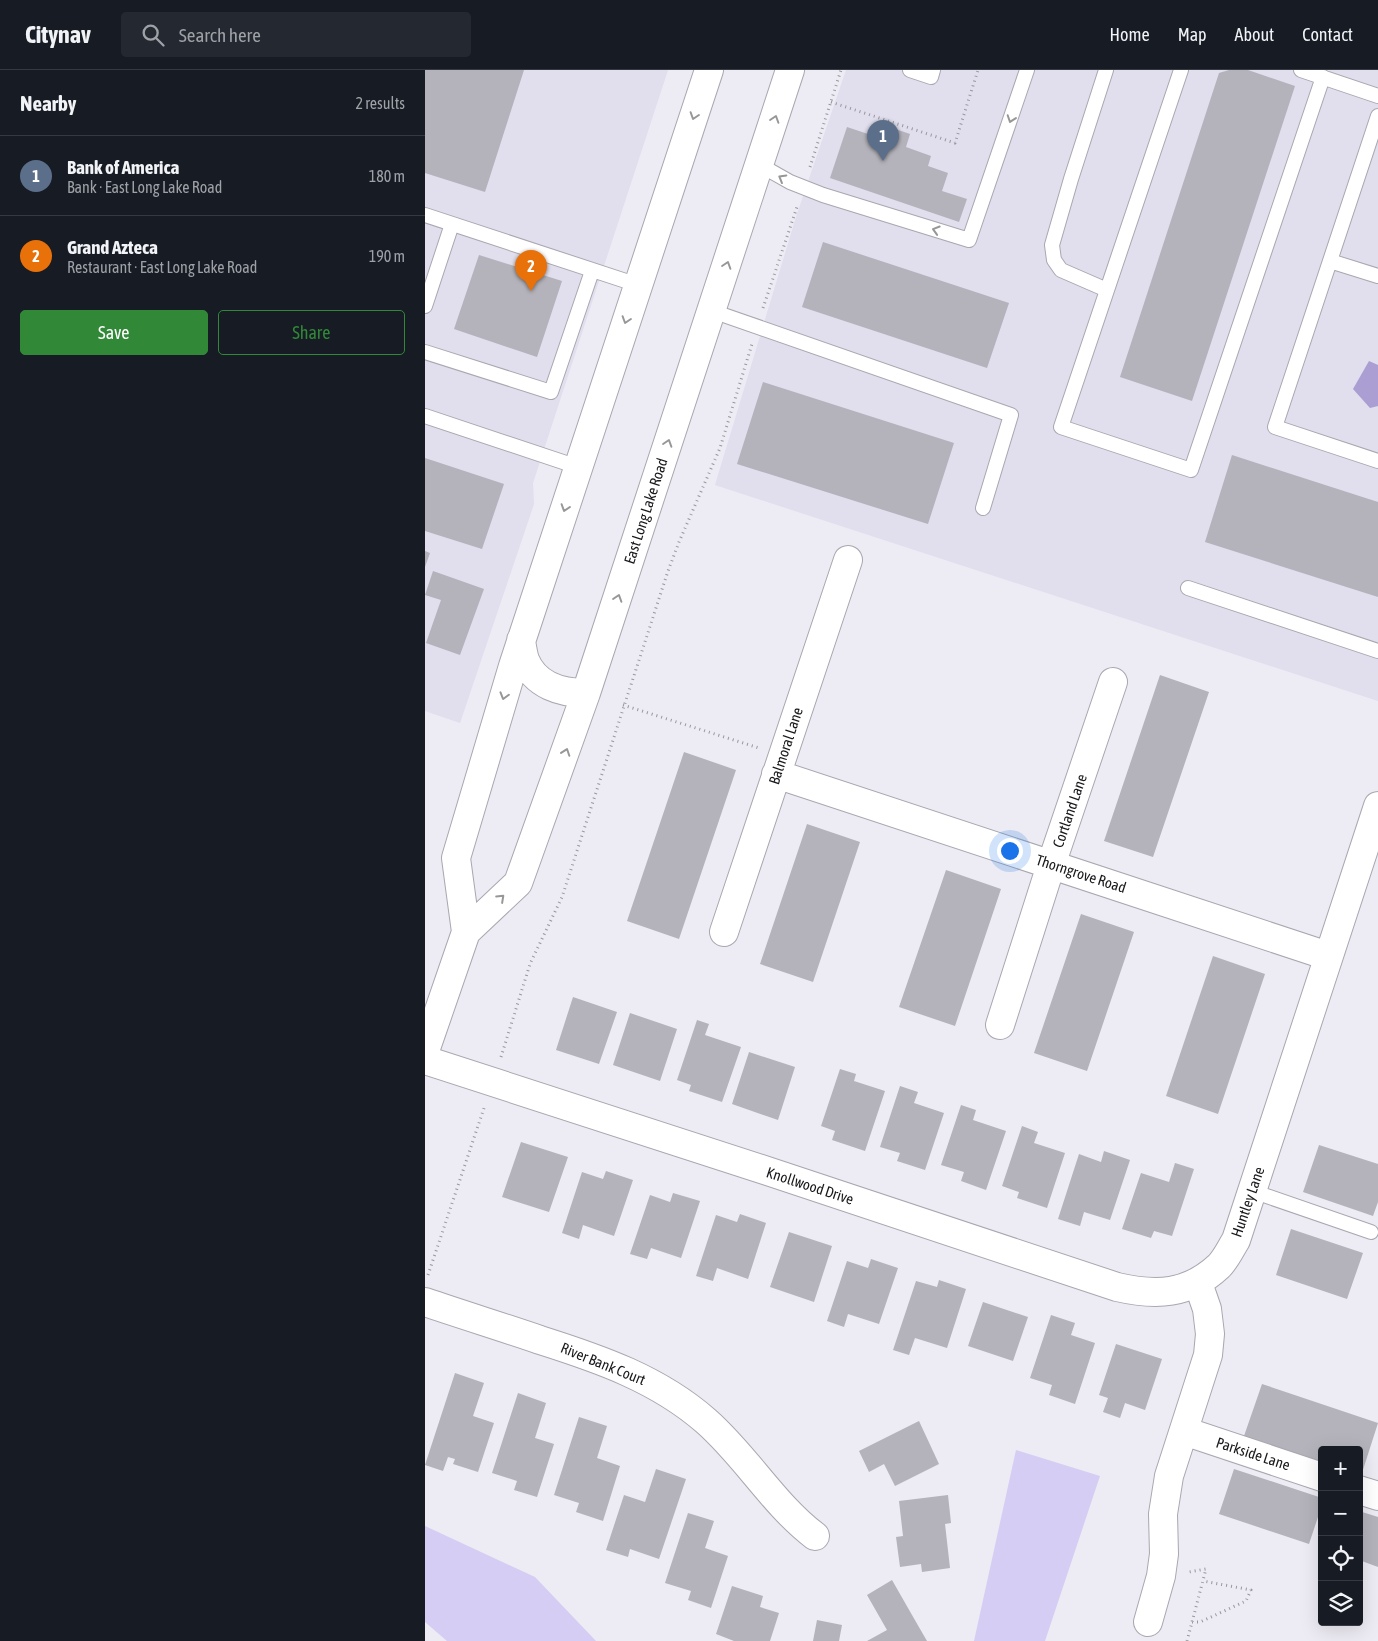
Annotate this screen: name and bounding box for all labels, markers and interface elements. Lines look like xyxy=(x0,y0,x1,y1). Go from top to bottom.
search box xyxy=(121,12,471,57)
text: Citynav xyxy=(25,21,91,48)
icon: search xyxy=(139,21,167,49)
text: Search here xyxy=(179,24,261,46)
text: Home xyxy=(1110,24,1150,45)
text: Map xyxy=(1178,24,1207,45)
text: About xyxy=(1235,24,1274,45)
text: Contact xyxy=(1302,24,1353,45)
text: Nearby xyxy=(20,91,76,115)
text: 2 results xyxy=(355,94,405,112)
one-way arrow xyxy=(689,112,699,120)
one-way arrow xyxy=(1006,114,1016,123)
one-way arrow xyxy=(769,115,779,123)
pin: 1 xyxy=(867,120,899,161)
text: Bank of America xyxy=(67,156,179,178)
text: 1 xyxy=(32,167,40,185)
text: 180 m xyxy=(369,167,405,185)
one-way arrow xyxy=(779,174,788,184)
text: Bank · East Long Lake Road xyxy=(67,178,222,196)
one-way arrow xyxy=(932,226,941,236)
text: Grand Azteca xyxy=(67,236,158,258)
text: 2 xyxy=(32,247,40,265)
text: 190 m xyxy=(369,247,405,265)
pin: 2 xyxy=(515,250,547,291)
text: Restaurant · East Long Lake Road xyxy=(67,258,257,276)
one-way arrow xyxy=(721,261,731,269)
button: Save xyxy=(20,310,208,355)
button: Share xyxy=(218,310,405,355)
one-way arrow xyxy=(622,316,632,324)
one-way arrow xyxy=(663,440,673,448)
street label: East Long Lake Road xyxy=(620,456,671,566)
one-way arrow xyxy=(561,503,571,512)
one-way arrow xyxy=(612,594,622,602)
one-way arrow xyxy=(500,691,510,700)
street label: Balmoral Lane xyxy=(765,705,806,786)
one-way arrow xyxy=(560,748,570,756)
street label: Cortland Lane xyxy=(1049,772,1090,850)
your location xyxy=(997,838,1023,864)
street label: Thorngrove Road xyxy=(1034,851,1128,896)
one-way arrow xyxy=(496,895,505,904)
street label: Knollwood Drive xyxy=(764,1163,856,1208)
street label: Huntley Lane xyxy=(1228,1164,1268,1239)
street label: River Bank Court xyxy=(558,1339,648,1388)
street label: Parkside Lane xyxy=(1214,1434,1292,1474)
map controls xyxy=(1318,1446,1363,1626)
button: + xyxy=(1318,1446,1363,1491)
button: − xyxy=(1318,1491,1363,1536)
button: locate xyxy=(1318,1536,1363,1581)
button: layers xyxy=(1318,1581,1363,1626)

